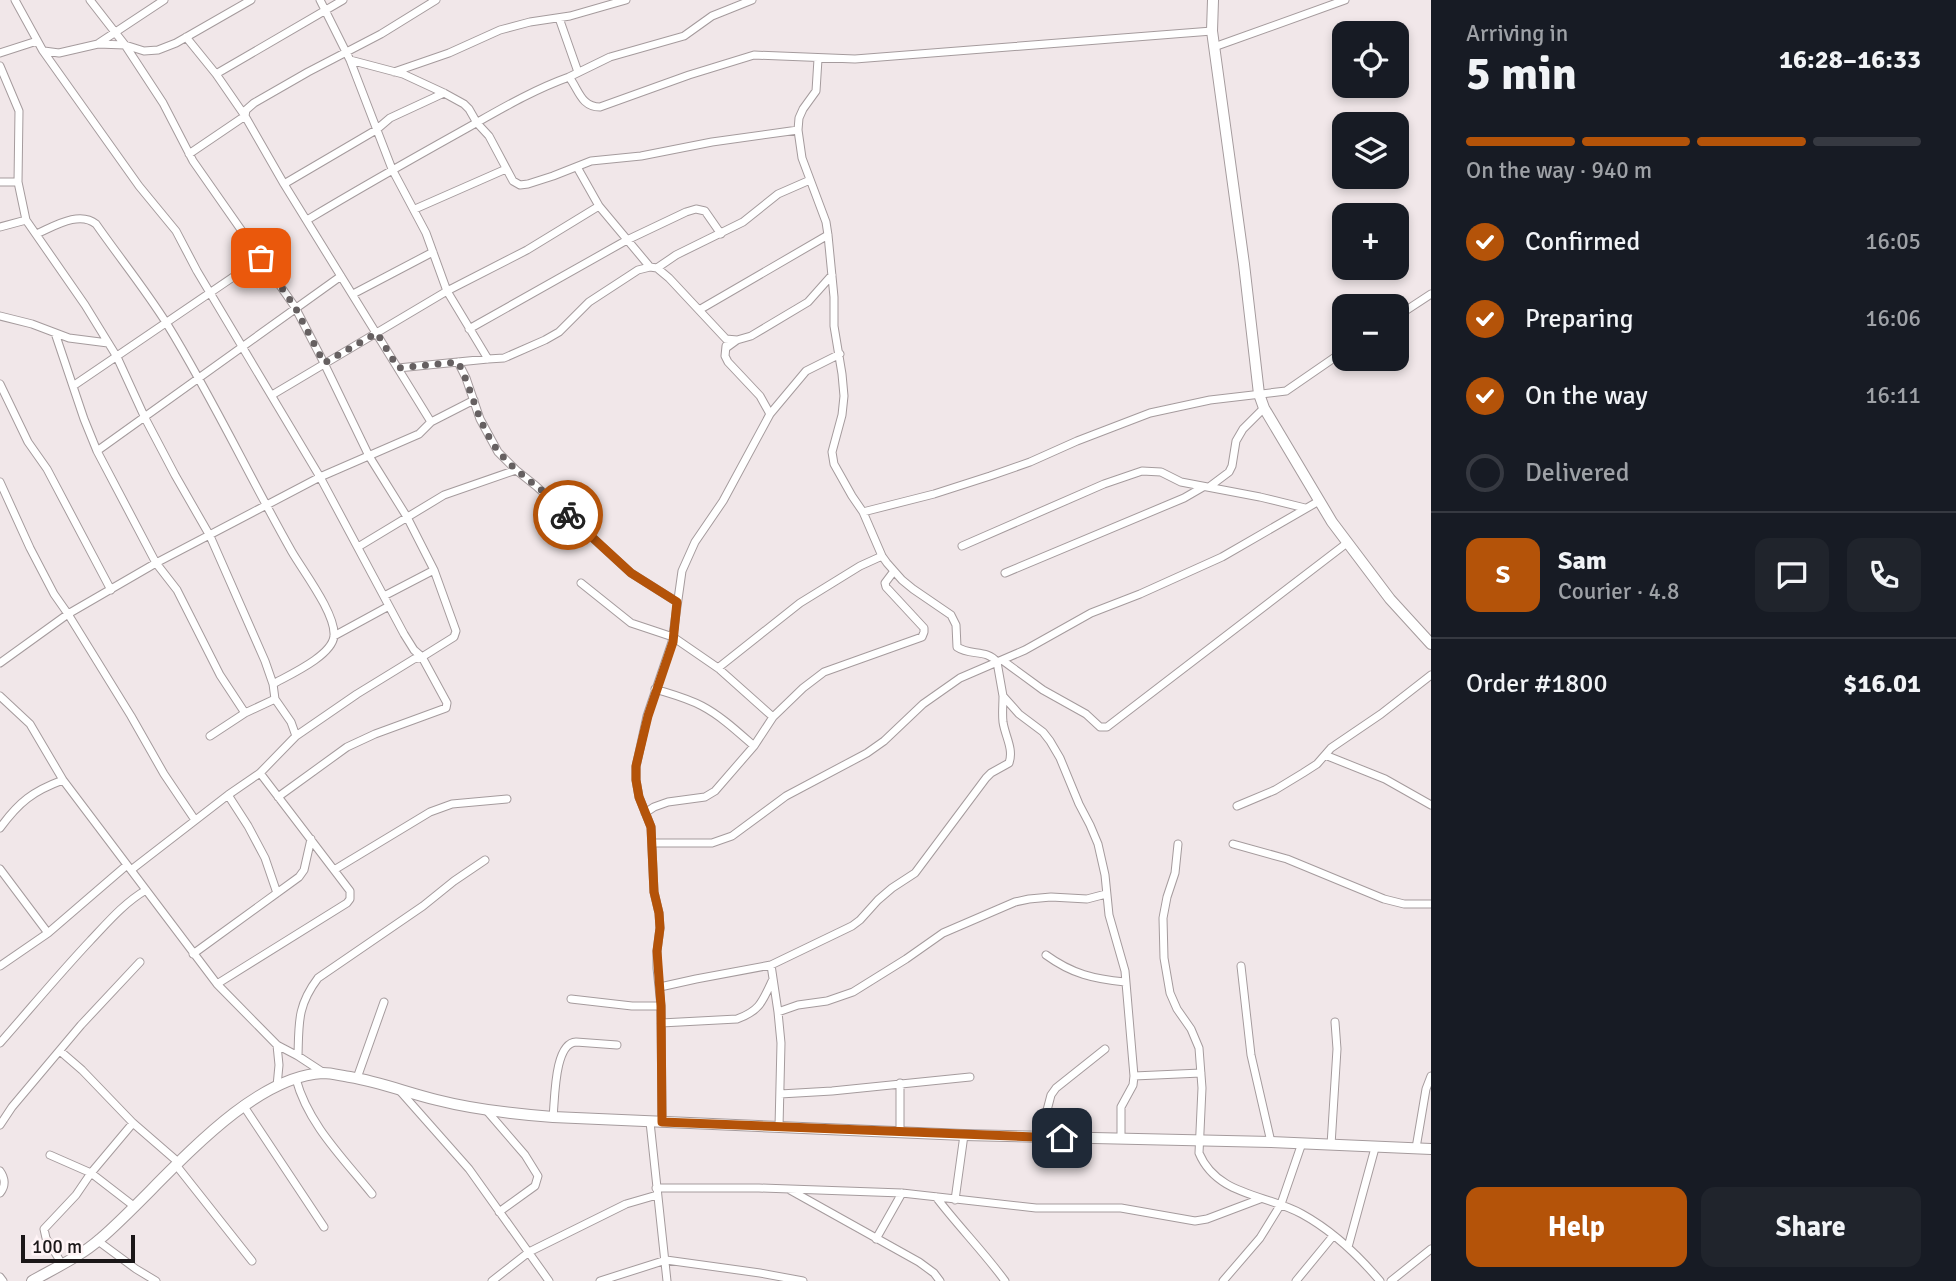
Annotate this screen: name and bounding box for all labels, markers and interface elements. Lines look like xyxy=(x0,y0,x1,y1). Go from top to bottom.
text: Arriving in xyxy=(1466,19,1568,48)
map controls xyxy=(1332,21,1409,371)
button: locate xyxy=(1332,21,1409,98)
text: 16:28–16:33 xyxy=(1779,44,1921,76)
text: 5 min xyxy=(1466,46,1577,102)
button: layers xyxy=(1332,112,1409,189)
text: On the way · 940 m xyxy=(1466,156,1652,185)
button: + xyxy=(1332,203,1409,280)
icon: check xyxy=(1466,223,1504,261)
text: Confirmed xyxy=(1525,226,1640,258)
text: 16:05 xyxy=(1865,227,1921,256)
pin xyxy=(231,228,291,288)
icon: bag xyxy=(242,239,280,277)
button: − xyxy=(1332,294,1409,371)
icon: check xyxy=(1466,300,1504,338)
text: Preparing xyxy=(1525,303,1633,335)
text: 16:06 xyxy=(1865,304,1921,333)
icon: check xyxy=(1466,377,1504,415)
text: On the way xyxy=(1525,380,1648,412)
text: 16:11 xyxy=(1865,381,1921,410)
text: Delivered xyxy=(1525,457,1630,489)
courier xyxy=(533,480,603,550)
icon: bike xyxy=(549,496,587,534)
button: chat xyxy=(1755,538,1829,612)
button: phone xyxy=(1847,538,1921,612)
text: Sam xyxy=(1558,545,1607,577)
text: S xyxy=(1496,559,1510,591)
text: Courier · 4.8 xyxy=(1558,577,1679,606)
text: Order #1800 xyxy=(1466,668,1607,700)
text: $16.01 xyxy=(1843,668,1921,700)
pin xyxy=(1032,1108,1092,1168)
icon: home xyxy=(1043,1119,1081,1157)
button: Help xyxy=(1466,1187,1687,1267)
button: Share xyxy=(1701,1187,1921,1267)
scale bar xyxy=(21,1232,135,1264)
text: 100 m xyxy=(32,1235,82,1259)

